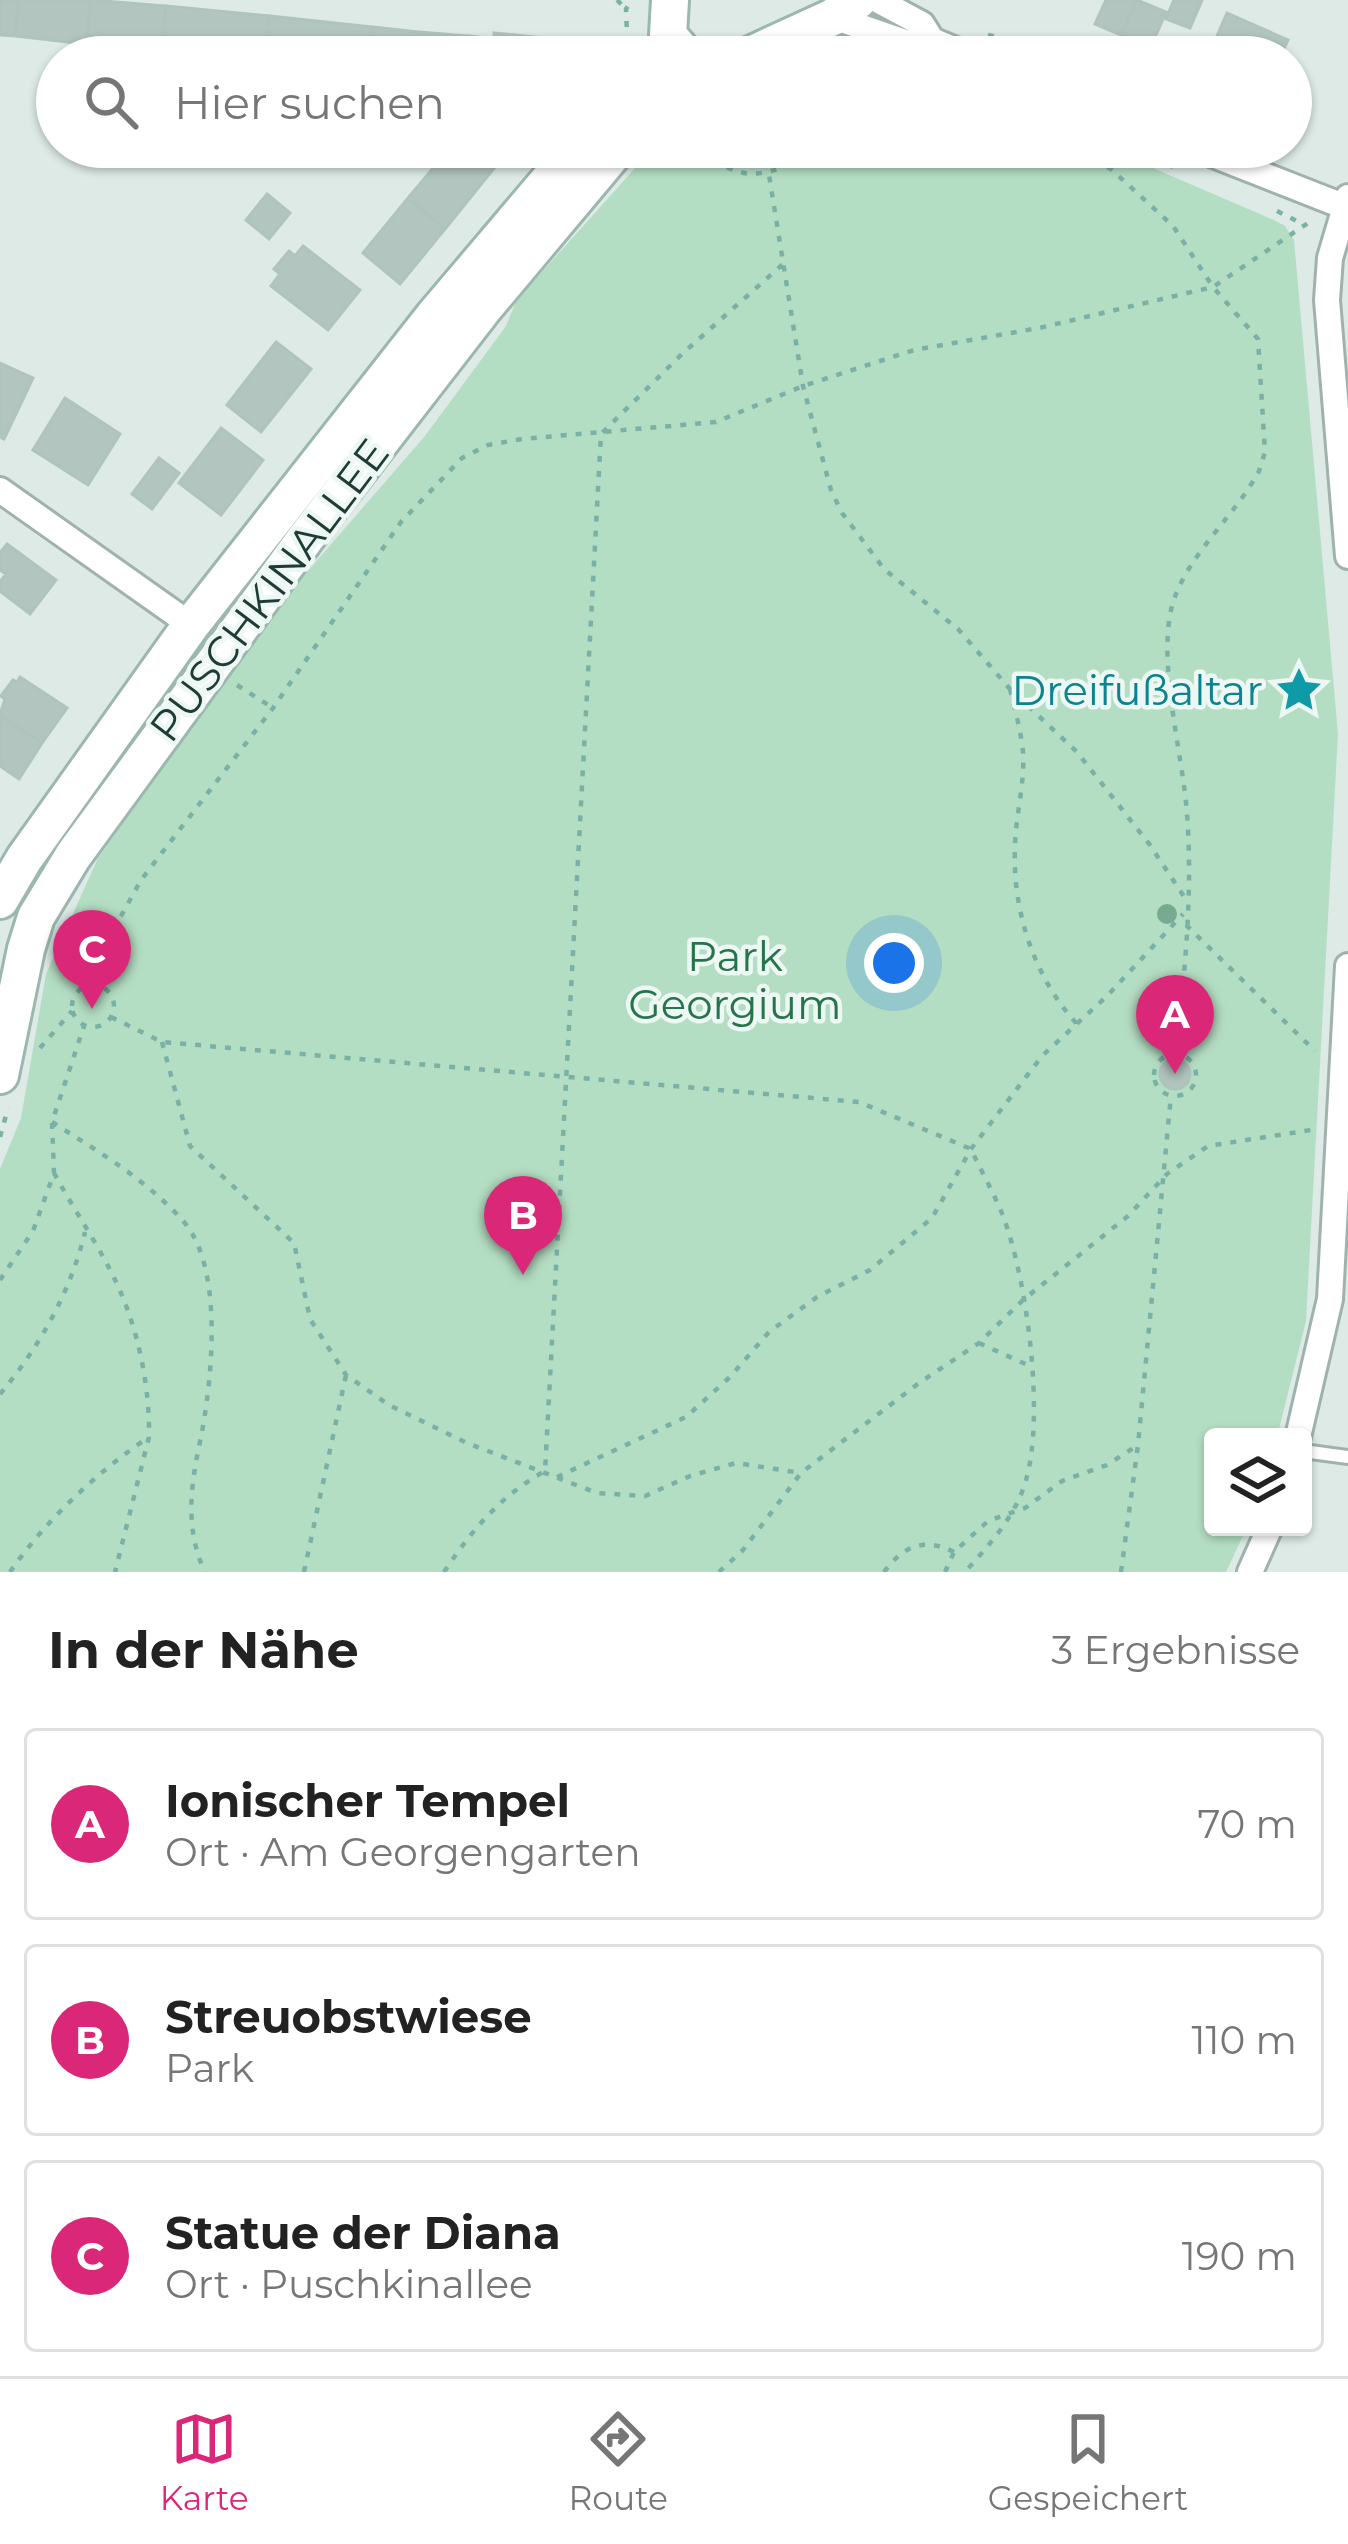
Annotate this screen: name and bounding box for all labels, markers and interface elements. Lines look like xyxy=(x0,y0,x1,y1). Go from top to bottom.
search box xyxy=(36,36,1312,168)
icon: search xyxy=(78,69,144,135)
text: Hier suchen xyxy=(174,75,445,130)
street label: PUSCHKINALLEE xyxy=(138,428,400,752)
place label: Dreifußaltar xyxy=(1011,664,1263,716)
place icon: Dreifußaltar xyxy=(1274,665,1324,715)
pin: C xyxy=(53,910,131,1009)
park label: Park Georgium xyxy=(628,930,842,1030)
your location xyxy=(864,933,924,993)
pin: A xyxy=(1136,975,1214,1074)
pin: B xyxy=(484,1176,562,1275)
map controls xyxy=(1204,1428,1312,1536)
button: layers xyxy=(1204,1428,1312,1536)
text: In der Nähe xyxy=(48,1619,359,1681)
text: 3 Ergebnisse xyxy=(1051,1626,1300,1674)
text: Ionischer Tempel xyxy=(165,1773,570,1828)
text: A xyxy=(75,1800,105,1848)
text: 70 m xyxy=(1197,1800,1297,1848)
text: Ort · Am Georgengarten xyxy=(165,1828,641,1876)
text: Streuobstwiese xyxy=(165,1989,532,2044)
text: B xyxy=(75,2016,105,2064)
text: 110 m xyxy=(1191,2016,1297,2064)
text: Park xyxy=(165,2044,254,2092)
text: Statue der Diana xyxy=(165,2205,561,2260)
text: C xyxy=(76,2232,104,2280)
text: 190 m xyxy=(1182,2232,1297,2280)
text: Ort · Puschkinallee xyxy=(165,2260,533,2308)
tab: Karte xyxy=(160,2406,249,2518)
tab: Route xyxy=(569,2406,668,2518)
tab: Gespeichert xyxy=(988,2406,1188,2518)

